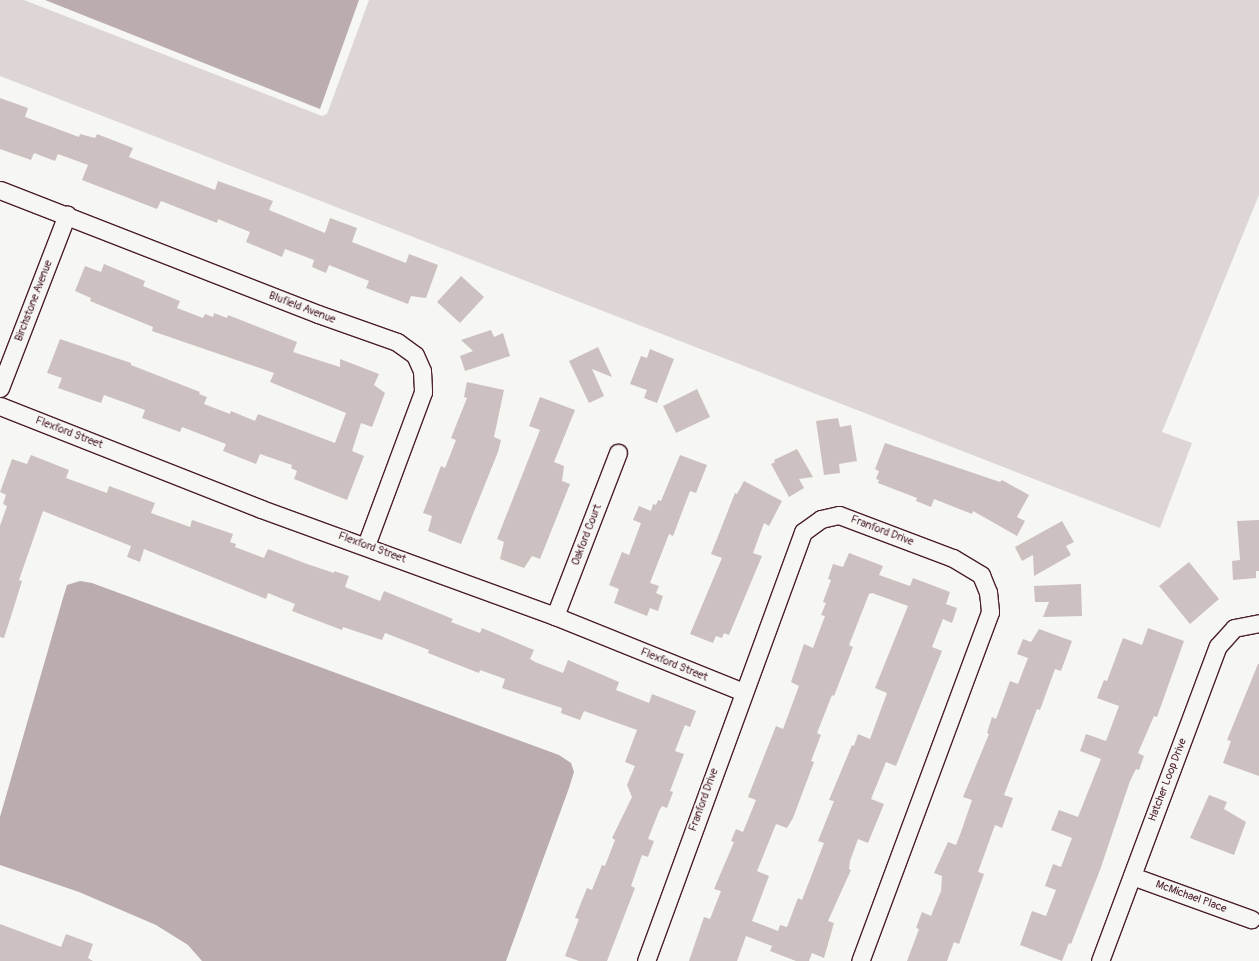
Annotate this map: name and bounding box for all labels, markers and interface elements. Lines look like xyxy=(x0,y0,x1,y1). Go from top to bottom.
street label: Birchstone Avenue xyxy=(12,259,56,343)
street label: Blufield Avenue xyxy=(267,289,337,327)
street label: Flexford Street xyxy=(33,414,105,452)
street label: Oakford Court xyxy=(569,503,605,567)
street label: Franford Drive xyxy=(849,513,915,549)
street label: Flexford Street xyxy=(336,530,408,566)
street label: Flexford Street xyxy=(639,646,709,684)
street label: Hatcher Loop Drive xyxy=(1146,737,1190,823)
street label: Franford Drive xyxy=(686,767,722,833)
street label: McMichael Place xyxy=(1154,878,1228,916)

